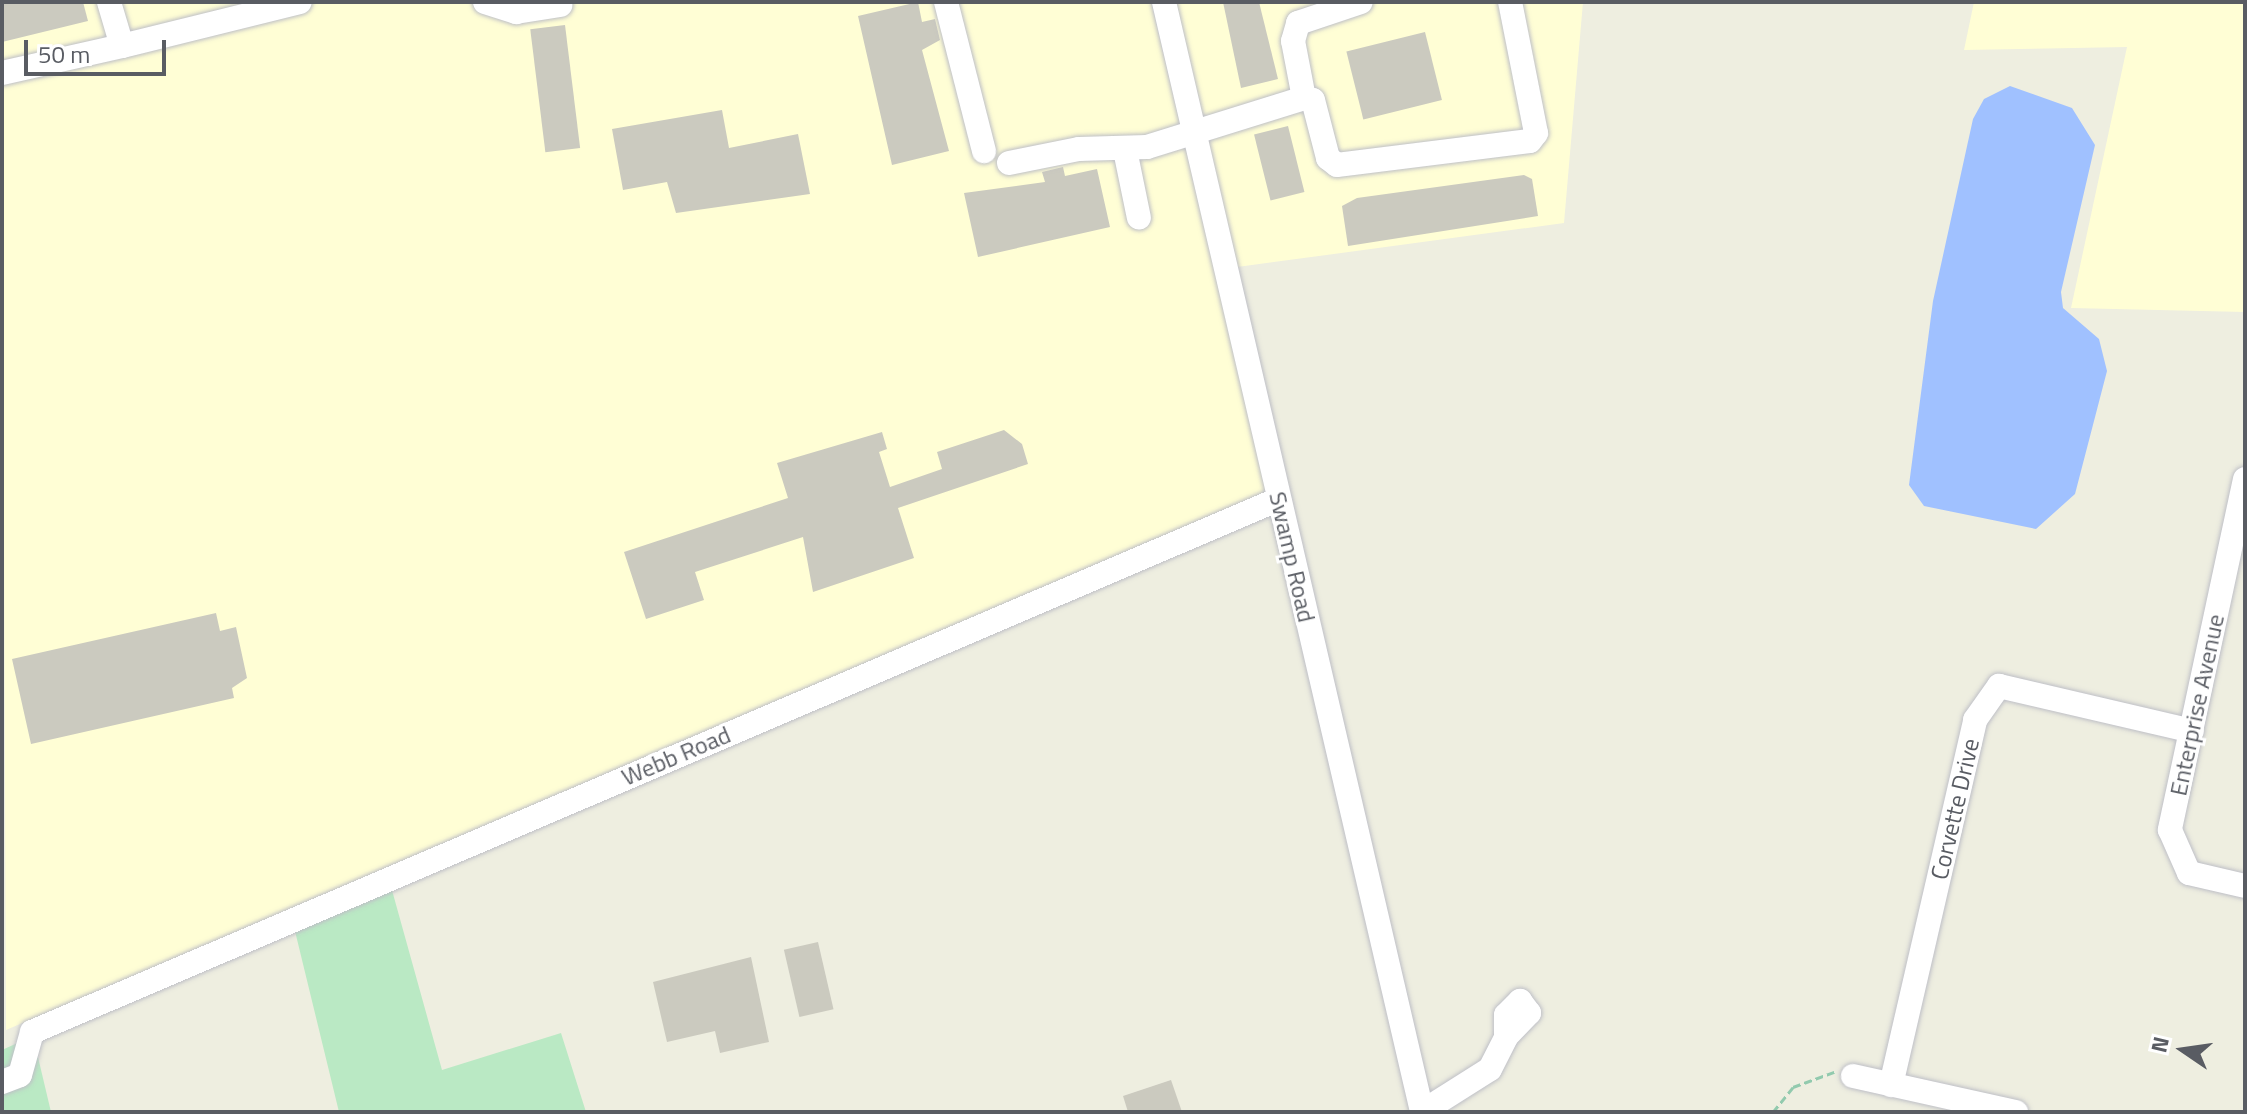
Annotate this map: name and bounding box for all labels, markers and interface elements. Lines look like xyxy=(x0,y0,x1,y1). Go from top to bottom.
scale bar xyxy=(28,24,170,74)
text: 50 m xyxy=(38,36,90,72)
street label: Swamp Road xyxy=(1263,489,1321,625)
street label: Enterprise Avenue xyxy=(2164,612,2230,798)
street label: Webb Road xyxy=(617,720,735,792)
street label: Corvette Drive xyxy=(1925,736,1985,882)
north arrow xyxy=(2143,1010,2223,1090)
text: N xyxy=(2141,1033,2178,1056)

